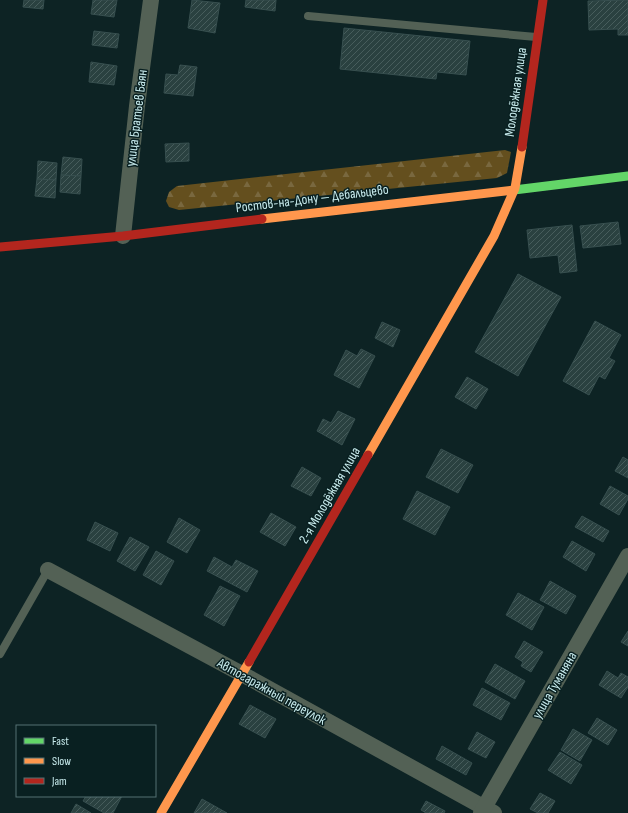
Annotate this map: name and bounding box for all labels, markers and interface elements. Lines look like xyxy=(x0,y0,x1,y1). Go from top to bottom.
street label: Молодёжная улица xyxy=(501,46,530,138)
street label: улица Братьев Баян xyxy=(122,68,151,168)
street label: Ростов-на-Дону — Дебальцево xyxy=(235,181,390,216)
street label: 2-я Молодёжная улица xyxy=(295,444,364,547)
street label: улица Туманяна xyxy=(528,649,580,722)
street label: Автогаражный переулок xyxy=(213,654,330,729)
legend xyxy=(16,725,156,797)
text: Fast xyxy=(52,734,69,749)
text: Slow xyxy=(52,754,71,769)
text: Jam xyxy=(51,774,67,789)

